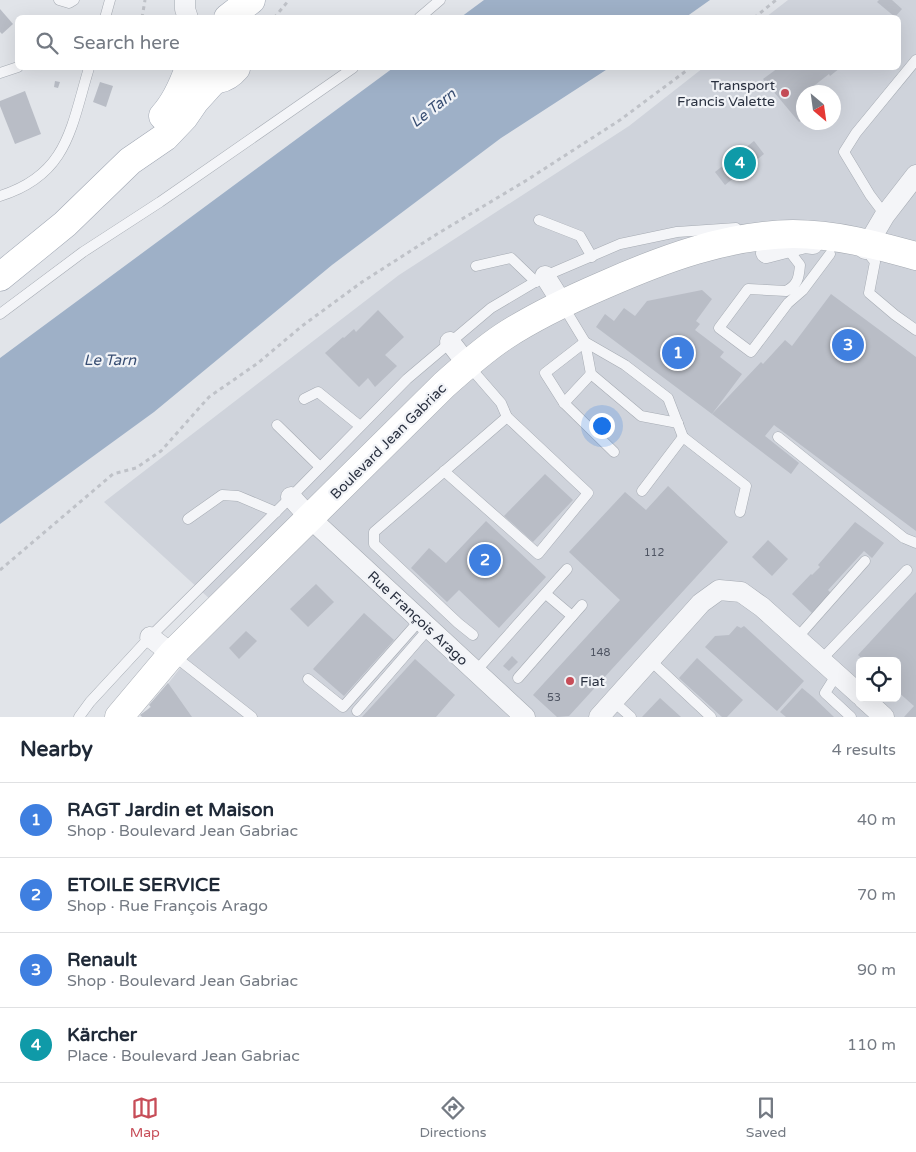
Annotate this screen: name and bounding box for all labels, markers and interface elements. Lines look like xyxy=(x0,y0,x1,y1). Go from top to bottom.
search box xyxy=(15,15,901,70)
icon: search xyxy=(33,29,61,57)
text: Search here xyxy=(73,32,180,54)
place label: Transport Francis Valette xyxy=(677,77,776,110)
water label: Le Tarn xyxy=(407,84,460,131)
north arrow xyxy=(796,85,841,130)
marker: Transport Francis Valette xyxy=(779,87,791,99)
pin: 4 xyxy=(724,144,756,182)
pin: 3 xyxy=(832,326,864,364)
pin: 1 xyxy=(662,334,694,372)
water label: Le Tarn xyxy=(84,351,137,369)
street label: Boulevard Jean Gabriac xyxy=(327,380,450,503)
your location xyxy=(589,413,615,439)
pin: 2 xyxy=(469,541,501,579)
house number: 112 xyxy=(644,546,664,559)
street label: Rue François Arago xyxy=(364,568,471,669)
house number: 148 xyxy=(590,646,610,659)
map controls xyxy=(856,657,901,702)
button: locate xyxy=(856,657,901,702)
place label: Fiat xyxy=(580,673,606,690)
marker: Fiat xyxy=(564,675,576,687)
house number: 53 xyxy=(547,691,561,704)
text: Nearby xyxy=(20,737,93,762)
text: 4 results xyxy=(832,740,896,760)
text: RAGT Jardin et Maison xyxy=(67,799,274,821)
text: 1 xyxy=(31,810,41,830)
text: 40 m xyxy=(857,810,896,830)
text: Shop · Boulevard Jean Gabriac xyxy=(67,821,298,841)
text: ETOILE SERVICE xyxy=(67,874,220,896)
text: 2 xyxy=(31,885,41,905)
text: 70 m xyxy=(857,885,896,905)
text: Shop · Rue François Arago xyxy=(67,896,268,916)
text: Renault xyxy=(67,949,137,971)
text: 3 xyxy=(31,960,41,980)
text: 90 m xyxy=(857,960,896,980)
text: Shop · Boulevard Jean Gabriac xyxy=(67,971,298,991)
text: Kärcher xyxy=(67,1024,137,1046)
text: 4 xyxy=(31,1035,41,1055)
text: 110 m xyxy=(847,1035,896,1055)
text: Place · Boulevard Jean Gabriac xyxy=(67,1046,300,1066)
tab: Map xyxy=(130,1094,160,1141)
tab: Directions xyxy=(419,1094,486,1141)
tab: Saved xyxy=(746,1094,786,1141)

